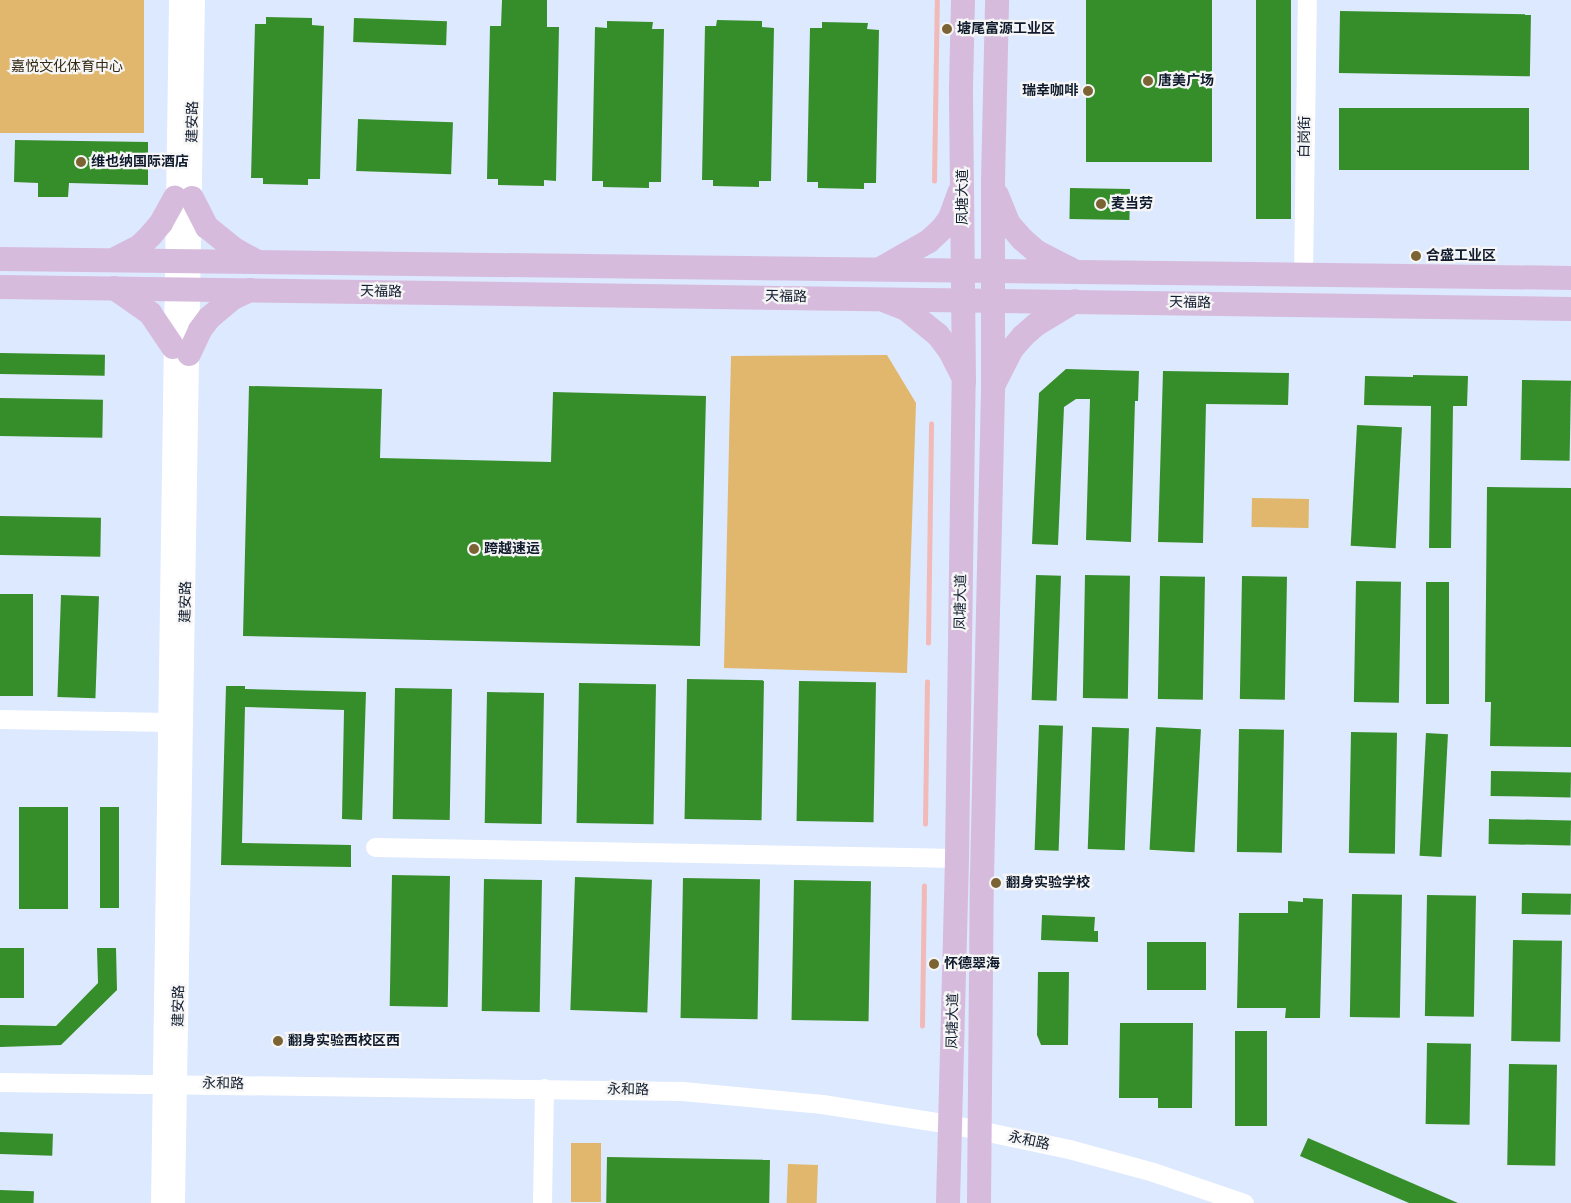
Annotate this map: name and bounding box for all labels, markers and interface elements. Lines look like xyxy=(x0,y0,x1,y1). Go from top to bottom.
place label: 塘尾富源工业区 xyxy=(957,21,1055,37)
marker: 塘尾富源工业区 xyxy=(941,23,953,35)
park label: 嘉悦文化体育中心 xyxy=(11,59,123,75)
place label: 唐美广场 xyxy=(1158,73,1214,89)
marker: 唐美广场 xyxy=(1142,75,1154,87)
place label: 瑞幸咖啡 xyxy=(1022,83,1078,99)
marker: 瑞幸咖啡 xyxy=(1082,85,1094,97)
street label: 建安路 xyxy=(184,101,202,143)
street label: 白岗街 xyxy=(1296,116,1314,158)
place label: 维也纳国际酒店 xyxy=(91,154,189,170)
marker: 维也纳国际酒店 xyxy=(75,156,87,168)
street label: 凤塘大道 xyxy=(955,169,971,225)
place label: 麦当劳 xyxy=(1111,196,1153,212)
marker: 麦当劳 xyxy=(1095,198,1107,210)
place label: 合盛工业区 xyxy=(1426,248,1496,264)
marker: 合盛工业区 xyxy=(1410,250,1422,262)
street label: 天福路 xyxy=(360,283,402,301)
street label: 天福路 xyxy=(765,288,807,306)
street label: 天福路 xyxy=(1169,294,1211,312)
place label: 跨越速运 xyxy=(484,541,540,557)
marker: 跨越速运 xyxy=(468,543,480,555)
street label: 凤塘大道 xyxy=(952,574,970,630)
street label: 建安路 xyxy=(177,581,195,623)
place label: 翻身实验学校 xyxy=(1006,875,1090,891)
marker: 翻身实验学校 xyxy=(990,877,1002,889)
place label: 怀德翠海 xyxy=(944,956,1000,972)
marker: 怀德翠海 xyxy=(928,958,940,970)
street label: 建安路 xyxy=(170,985,188,1027)
street label: 凤塘大道 xyxy=(944,993,962,1049)
place label: 翻身实验西校区西 xyxy=(288,1033,400,1049)
marker: 翻身实验西校区西 xyxy=(272,1035,284,1047)
street label: 永和路 xyxy=(202,1075,244,1093)
street label: 永和路 xyxy=(607,1081,649,1099)
street label: 永和路 xyxy=(1007,1128,1051,1154)

